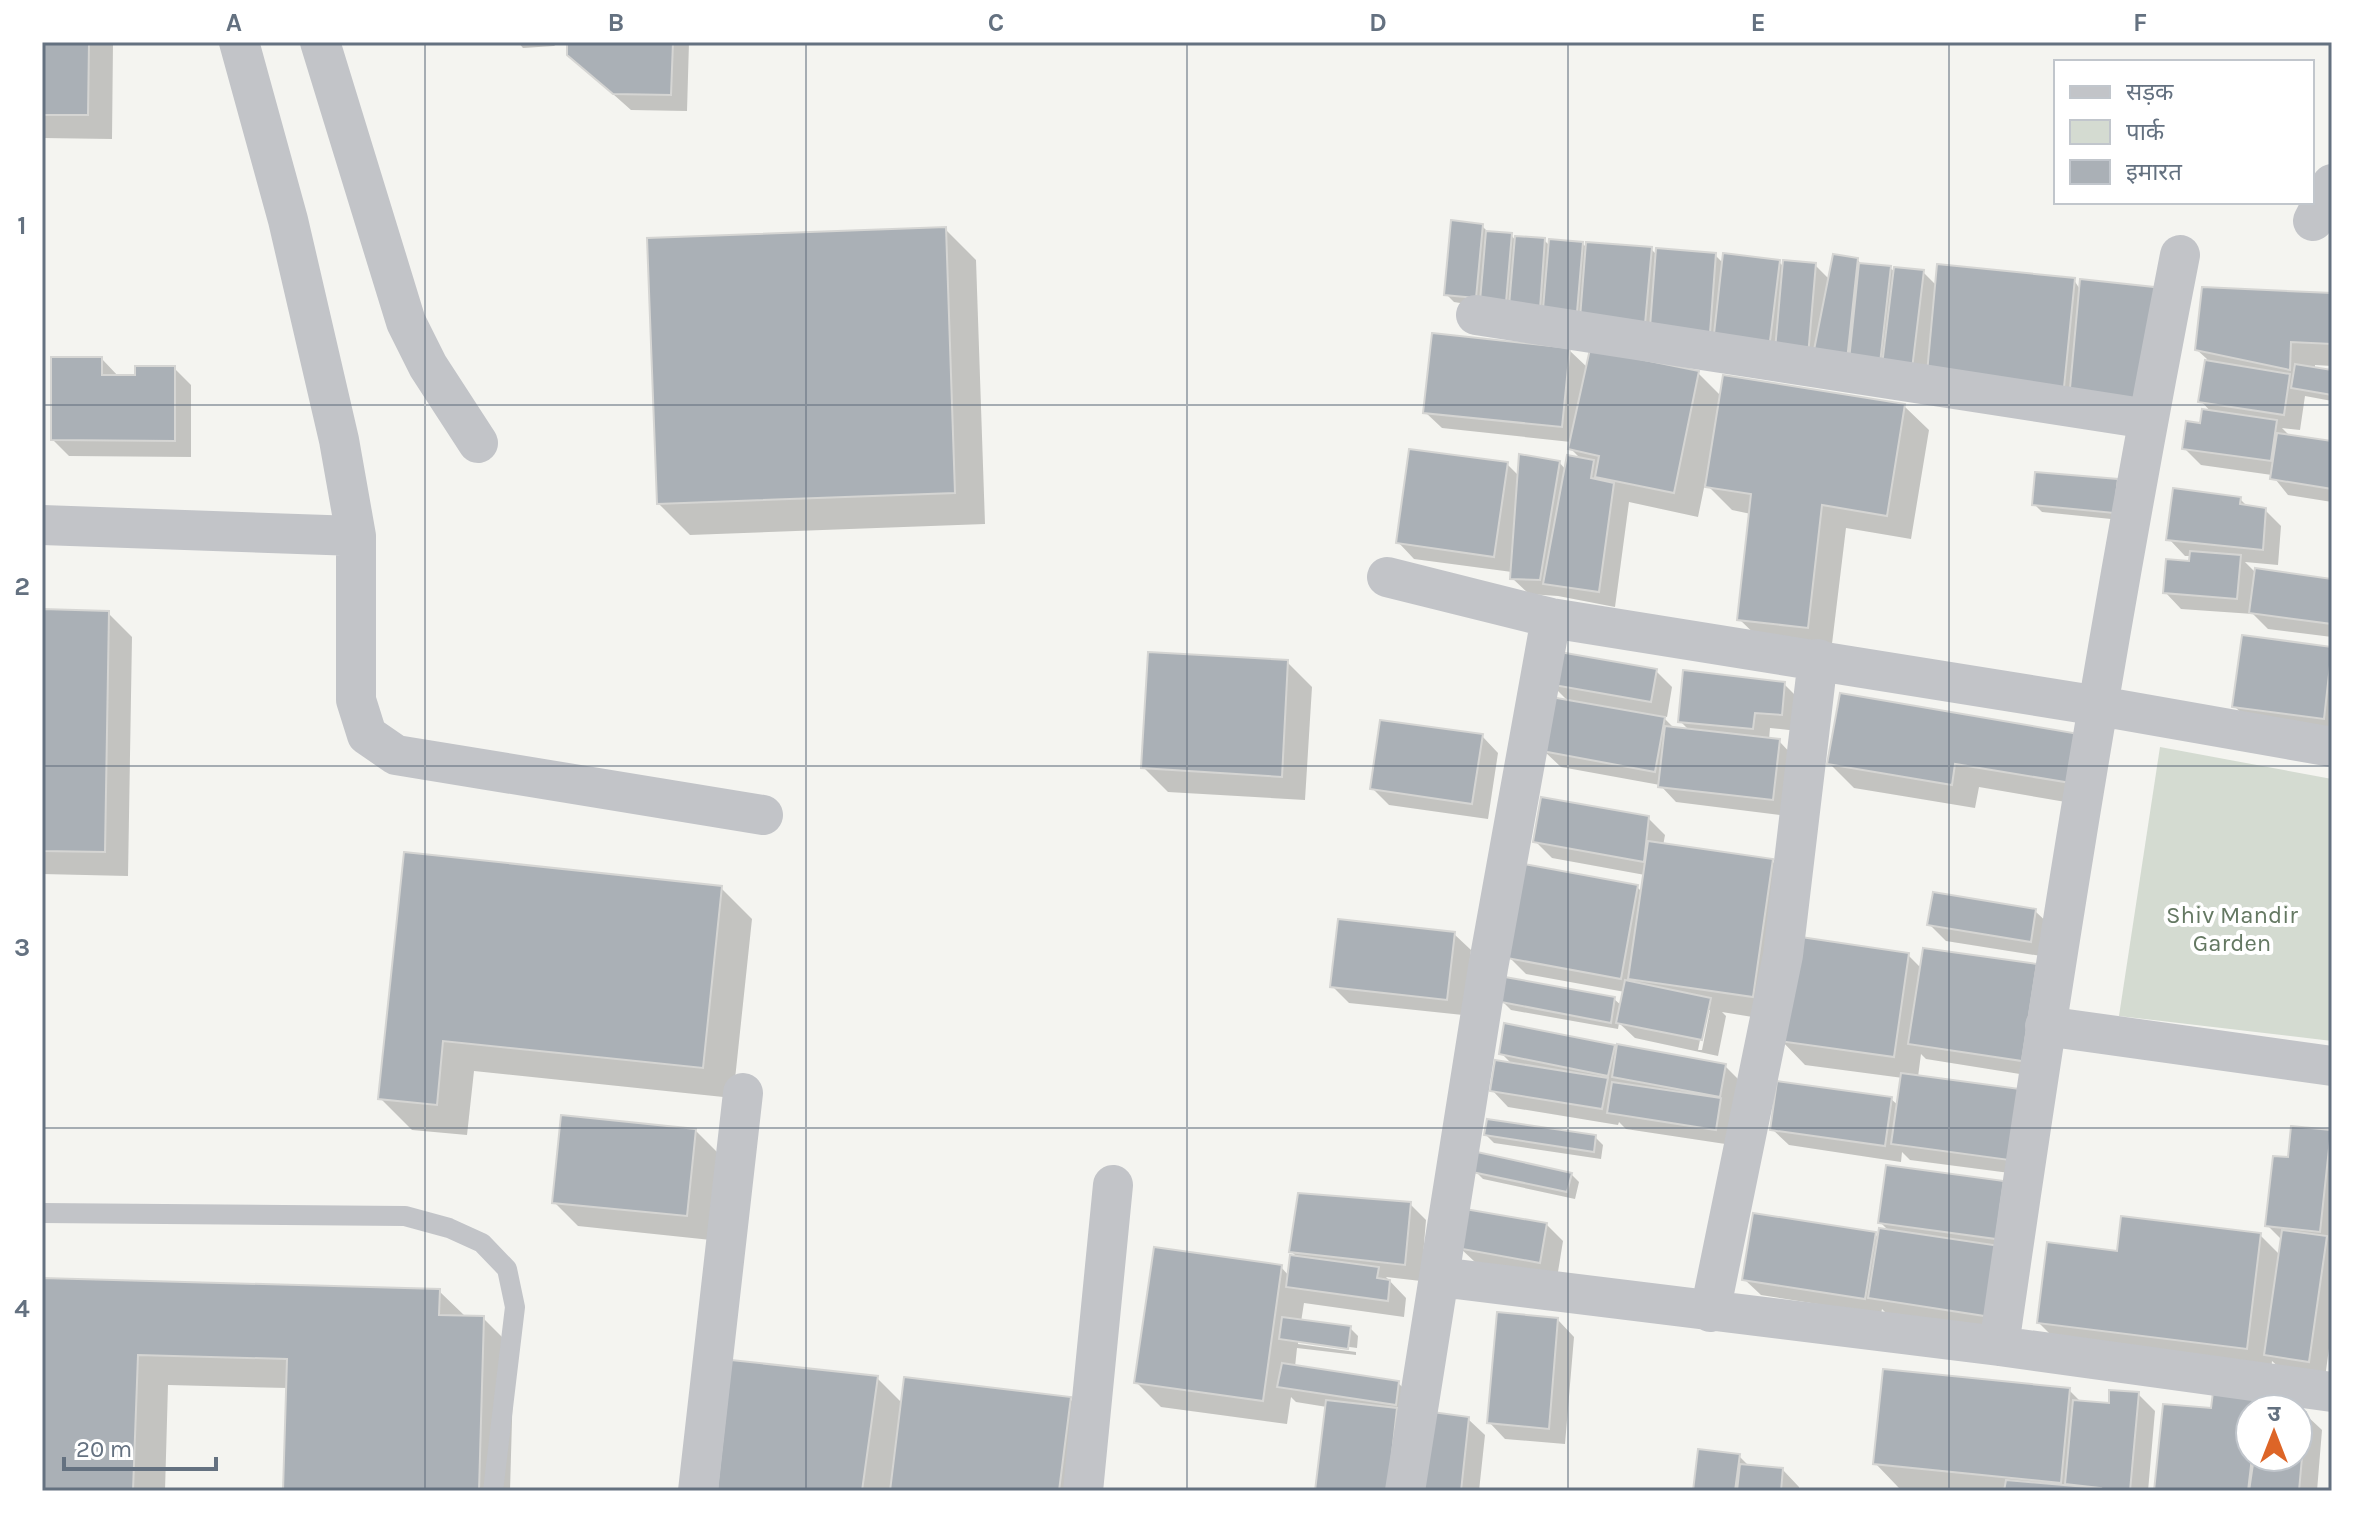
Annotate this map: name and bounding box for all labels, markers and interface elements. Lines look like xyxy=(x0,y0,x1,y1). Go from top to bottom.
text: A xyxy=(226,7,242,38)
text: B xyxy=(608,7,624,38)
text: C xyxy=(988,7,1004,38)
text: D xyxy=(1369,7,1387,38)
text: E xyxy=(1750,7,1766,38)
text: F xyxy=(2133,7,2147,38)
legend xyxy=(2054,60,2314,204)
text: सड़क xyxy=(2126,78,2174,106)
text: पार्क xyxy=(2126,118,2165,146)
text: इमारत xyxy=(2126,158,2183,186)
text: 1 xyxy=(17,210,27,241)
text: 2 xyxy=(14,571,30,602)
park label: Shiv Mandir Garden xyxy=(2166,901,2298,957)
text: 3 xyxy=(14,932,30,963)
text: 4 xyxy=(14,1293,30,1324)
north arrow xyxy=(2234,1393,2314,1473)
text: उ xyxy=(2268,1401,2282,1427)
scale bar xyxy=(64,1421,216,1471)
text: 20 m xyxy=(76,1435,132,1463)

